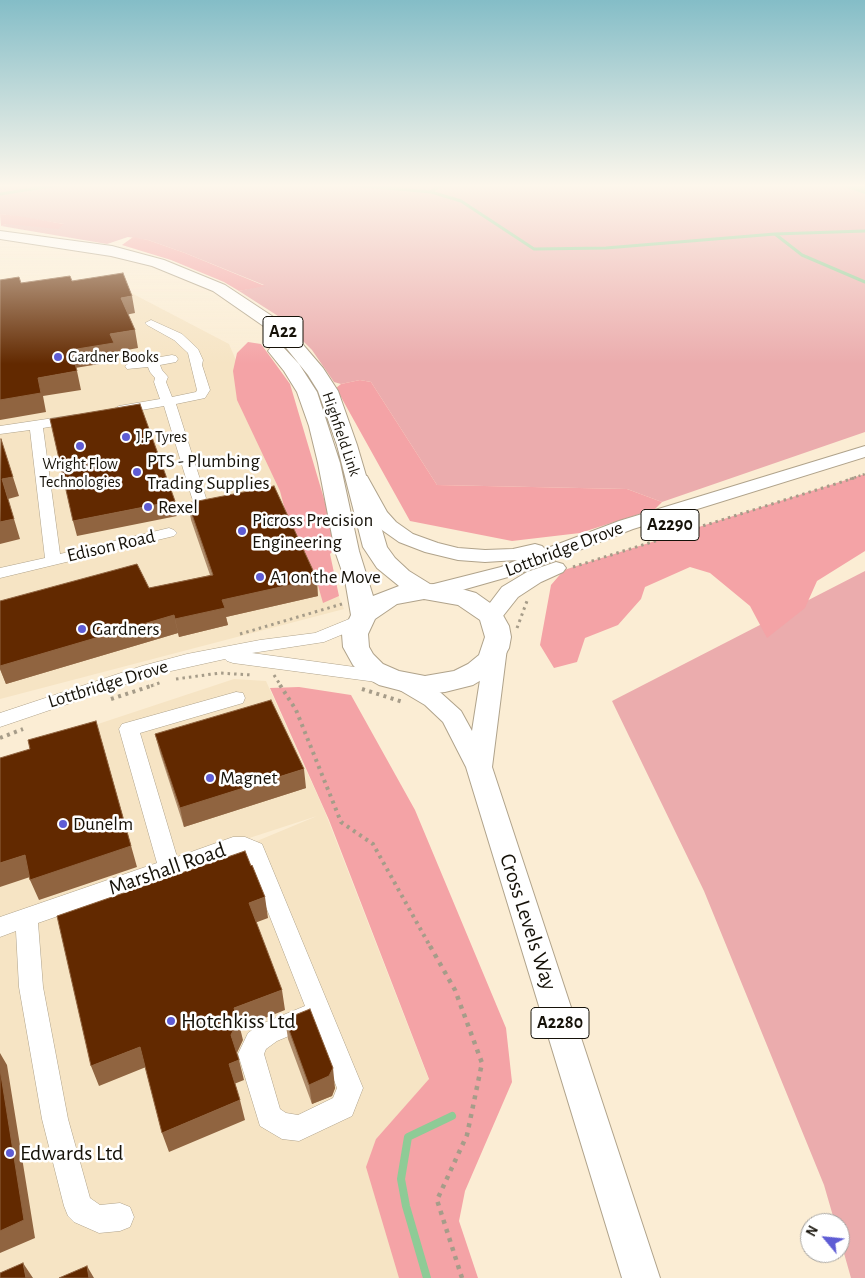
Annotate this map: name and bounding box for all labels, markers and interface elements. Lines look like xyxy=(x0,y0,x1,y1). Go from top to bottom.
road number: A22 xyxy=(263,316,303,348)
place label: Gardner Books xyxy=(68,347,159,367)
marker: Gardner Books xyxy=(52,351,64,363)
street label: Highfield Link xyxy=(318,389,364,479)
place label: J.P Tyres xyxy=(136,427,187,447)
marker: J.P Tyres xyxy=(120,431,132,443)
marker: Wright Flow Technologies xyxy=(74,440,86,452)
place label: PTS - Plumbing Trading Supplies xyxy=(147,450,270,494)
place label: Wright Flow Technologies xyxy=(39,454,121,492)
marker: PTS - Plumbing Trading Supplies xyxy=(131,466,143,478)
place label: Rexel xyxy=(158,496,198,518)
marker: Rexel xyxy=(142,501,154,513)
place label: Picross Precision Engineering xyxy=(252,509,373,553)
road number: A2290 xyxy=(641,510,699,540)
street label: Lottbridge Drove xyxy=(502,516,626,582)
street label: Edison Road xyxy=(65,525,157,567)
marker: Picross Precision Engineering xyxy=(236,525,248,537)
place label: A1 on the Move xyxy=(270,566,381,588)
marker: A1 on the Move xyxy=(254,571,266,583)
place label: Gardners xyxy=(92,618,159,640)
marker: Gardners xyxy=(76,623,88,635)
street label: Lottbridge Drove xyxy=(45,655,171,713)
place label: Magnet xyxy=(220,767,277,789)
marker: Magnet xyxy=(204,772,216,784)
place label: Dunelm xyxy=(73,813,133,835)
marker: Dunelm xyxy=(57,818,69,830)
street label: Marshall Road xyxy=(105,837,229,901)
street label: Cross Levels Way xyxy=(494,850,562,994)
place label: Hotchkiss Ltd xyxy=(181,1008,296,1034)
road number: A2280 xyxy=(531,1008,589,1038)
marker: Hotchkiss Ltd xyxy=(165,1015,177,1027)
place label: Edwards Ltd xyxy=(20,1140,123,1166)
marker: Edwards Ltd xyxy=(4,1147,16,1159)
north arrow xyxy=(800,1213,850,1263)
text: N xyxy=(804,1224,821,1239)

